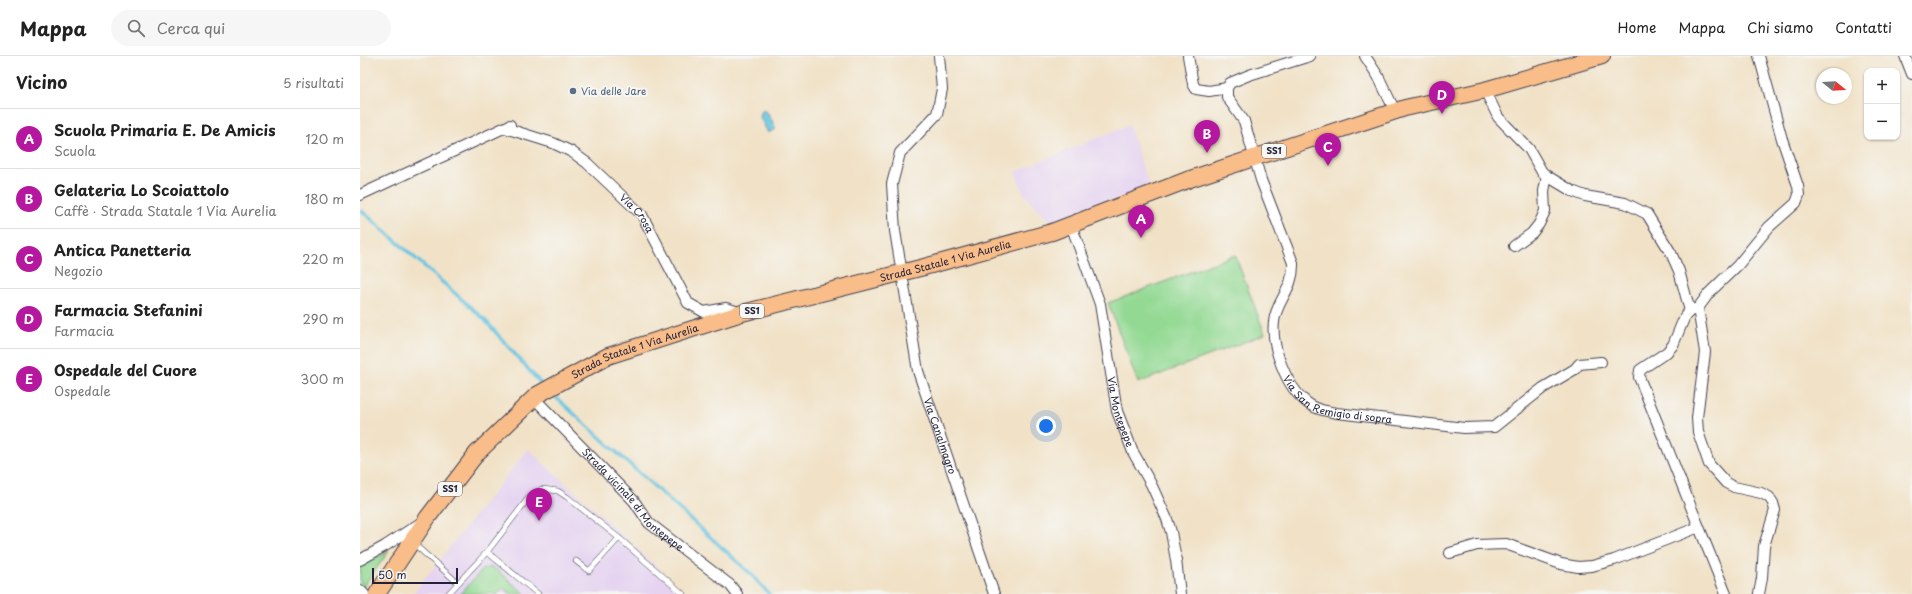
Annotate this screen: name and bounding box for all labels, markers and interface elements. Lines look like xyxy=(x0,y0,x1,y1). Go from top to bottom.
search box xyxy=(111,10,391,46)
text: Mappa xyxy=(20,14,87,42)
text: Cerca qui xyxy=(157,16,225,39)
icon: search xyxy=(125,17,147,39)
text: Home xyxy=(1618,17,1656,38)
text: Mappa xyxy=(1678,17,1725,38)
text: Chi siamo xyxy=(1747,17,1813,38)
text: Contatti xyxy=(1835,17,1892,38)
north arrow xyxy=(1816,68,1852,104)
map controls xyxy=(1864,68,1900,140)
button: + xyxy=(1864,68,1900,104)
text: Vicino xyxy=(16,69,67,95)
text: 5 risultati xyxy=(283,73,344,92)
pin: D xyxy=(1429,81,1455,114)
place label: Via delle Jare xyxy=(581,83,647,98)
marker: Via delle Jare xyxy=(568,86,578,96)
button: − xyxy=(1864,104,1900,140)
text: Scuola Primaria E. De Amicis xyxy=(54,118,276,141)
pin: B xyxy=(1194,120,1220,153)
text: A xyxy=(24,129,34,148)
text: 120 m xyxy=(305,129,344,148)
pin: C xyxy=(1315,133,1341,166)
text: Scuola xyxy=(54,141,96,160)
road number: SS1 xyxy=(1262,144,1286,158)
text: Gelateria Lo Scoiattolo xyxy=(54,178,229,201)
text: B xyxy=(25,189,33,208)
text: 180 m xyxy=(305,189,344,208)
street label: Via Crosa xyxy=(617,190,658,236)
text: Caffè · Strada Statale 1 Via Aurelia xyxy=(54,201,277,220)
pin: A xyxy=(1128,205,1154,238)
street label: Strada Statale 1 Via Aurelia xyxy=(878,235,1013,285)
text: Antica Panetteria xyxy=(54,238,191,261)
text: C xyxy=(24,249,34,268)
text: 220 m xyxy=(302,249,344,268)
text: Negozio xyxy=(54,261,103,280)
text: Farmacia Stefanini xyxy=(54,298,203,321)
road number: SS1 xyxy=(740,304,764,318)
text: D xyxy=(24,309,34,328)
text: 290 m xyxy=(303,309,344,328)
street label: Strada Statale 1 Via Aurelia xyxy=(568,319,701,382)
text: Farmacia xyxy=(54,321,114,340)
text: Ospedale del Cuore xyxy=(54,358,197,381)
text: E xyxy=(25,369,33,388)
text: 300 m xyxy=(300,369,344,388)
street label: Via San Remigio di sopra xyxy=(1280,372,1394,427)
street label: Via Montepepe xyxy=(1105,375,1138,449)
text: Ospedale xyxy=(54,381,111,400)
street label: Via Canalmagro xyxy=(921,396,961,476)
your location xyxy=(1036,416,1056,436)
street label: Strada vicinale di Montepepe xyxy=(579,444,687,554)
road number: SS1 xyxy=(438,482,462,496)
pin: E xyxy=(526,488,552,521)
scale bar xyxy=(372,566,458,585)
text: 50 m xyxy=(378,566,407,583)

